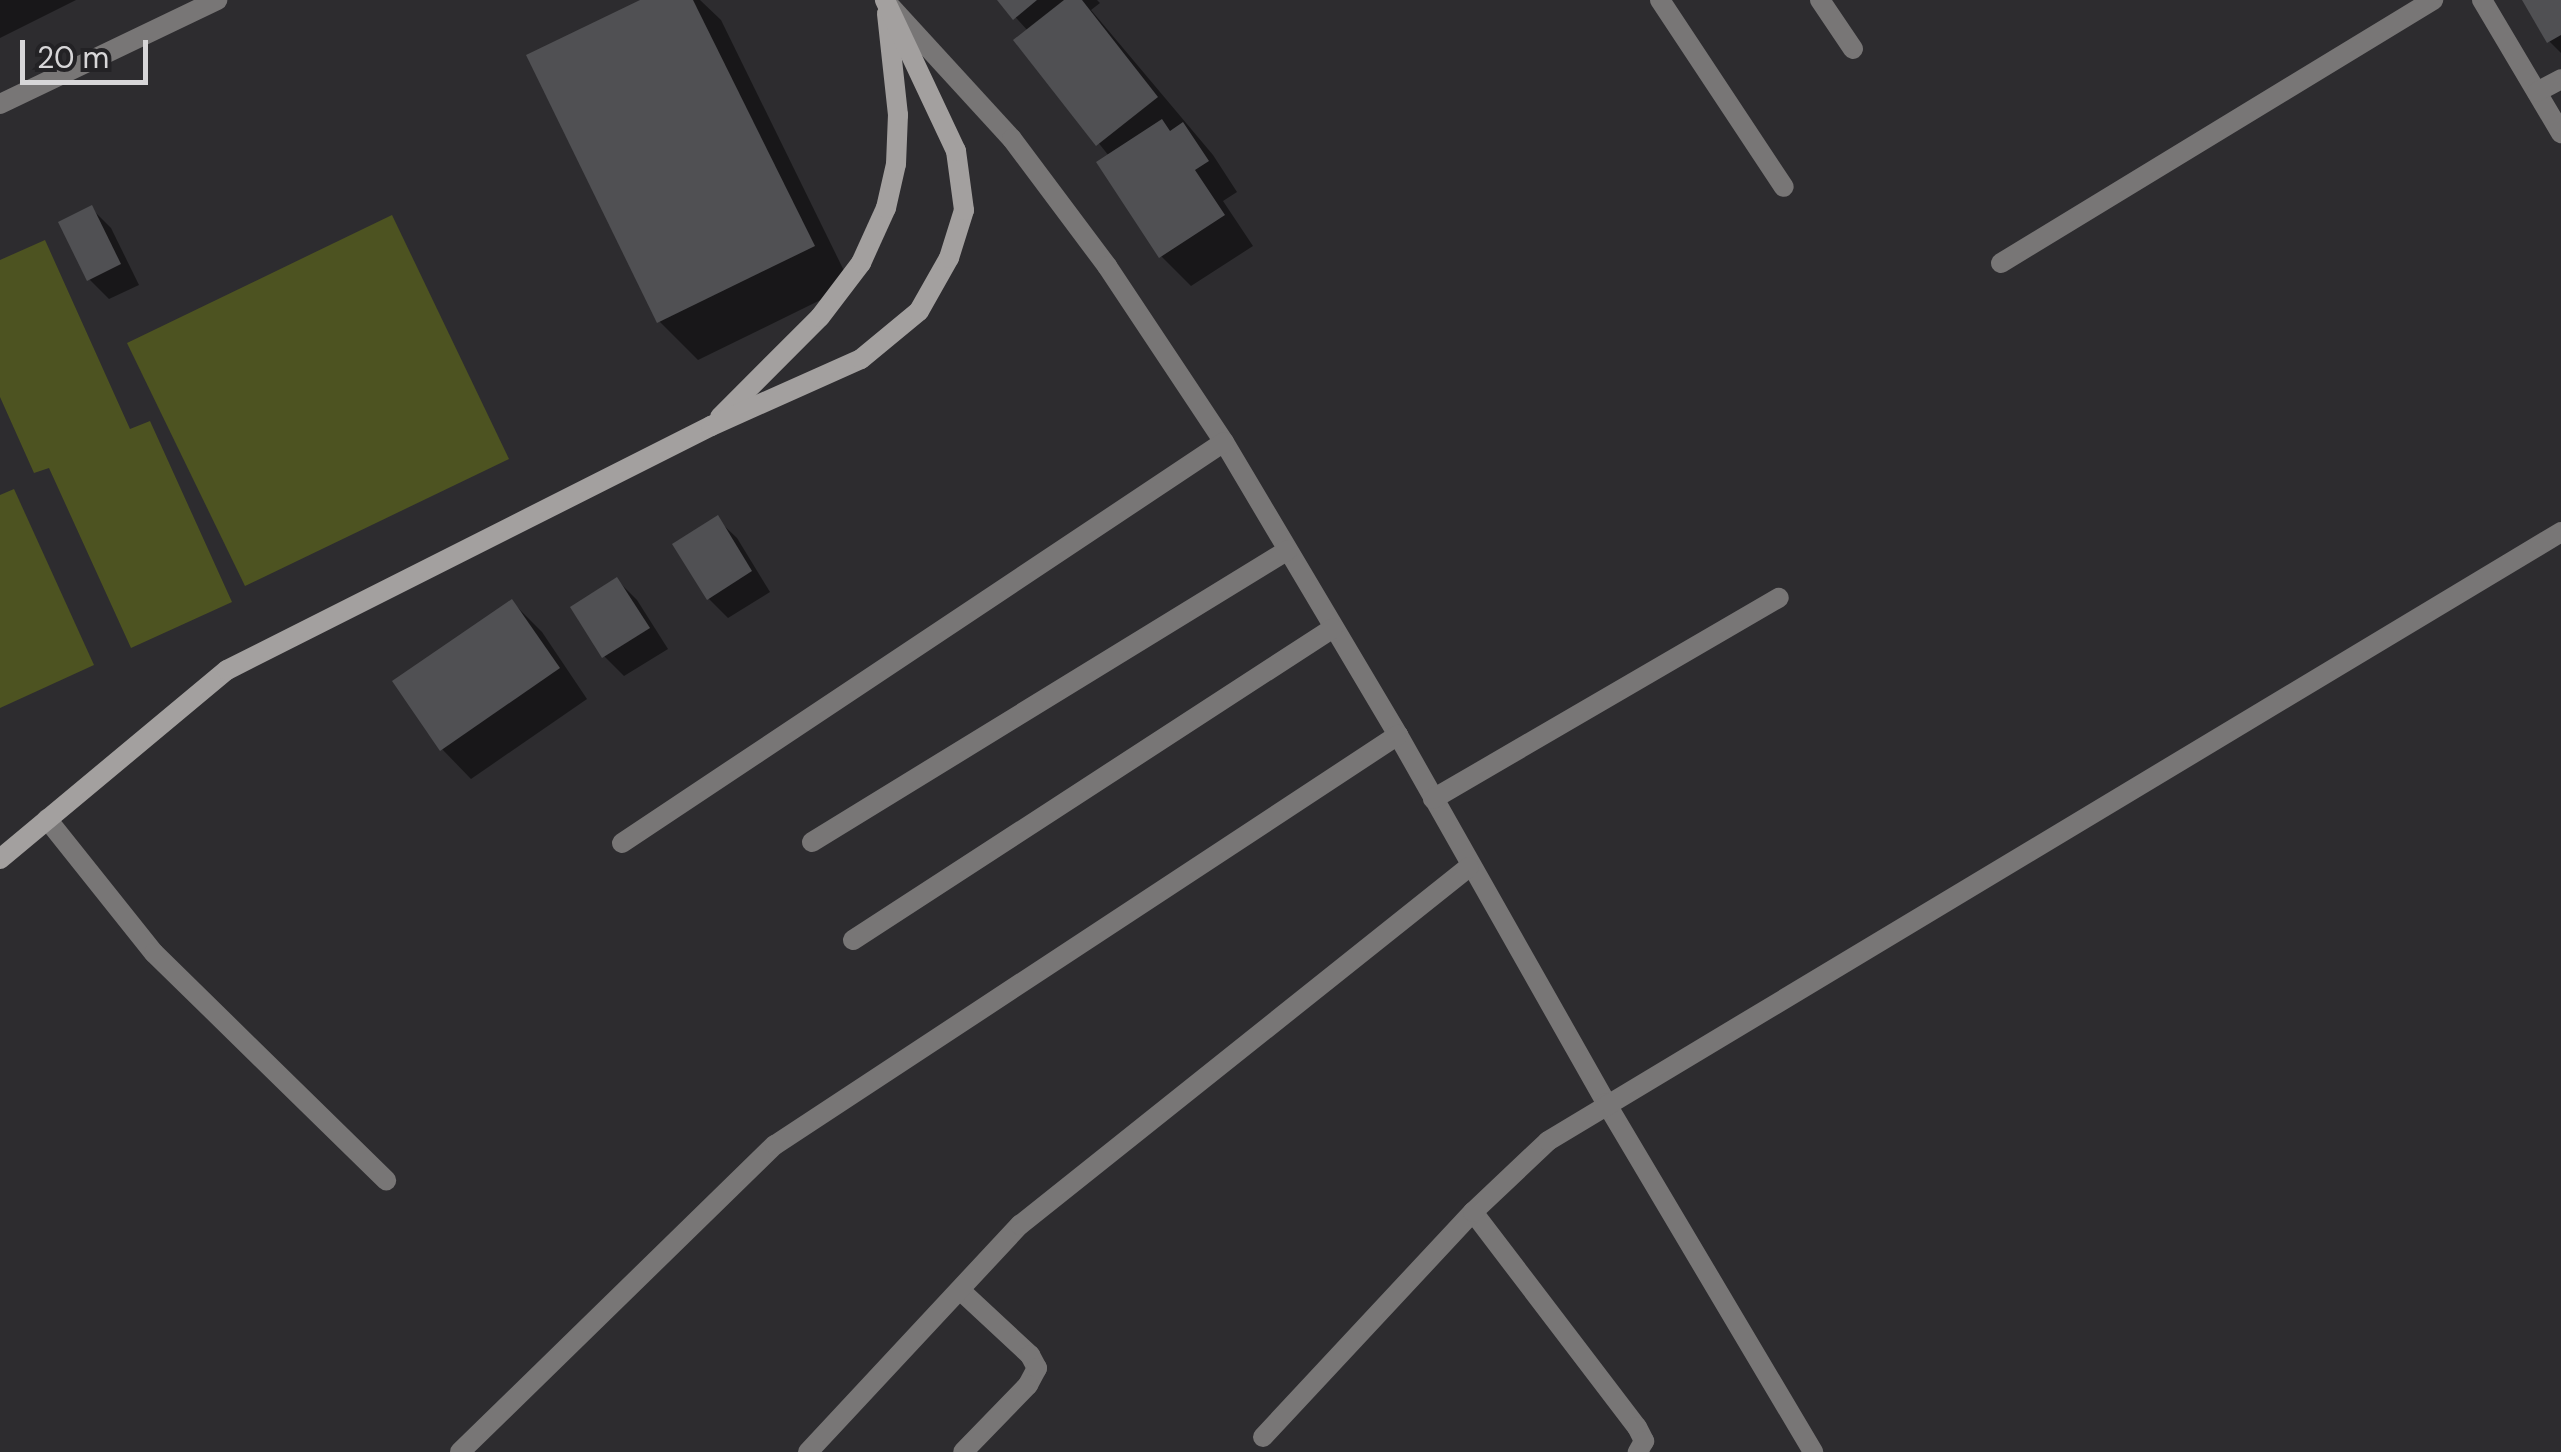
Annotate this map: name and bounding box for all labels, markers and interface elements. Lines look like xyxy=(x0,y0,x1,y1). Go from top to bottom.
scale bar xyxy=(25,20,152,82)
text: 20 m xyxy=(37,38,109,77)

